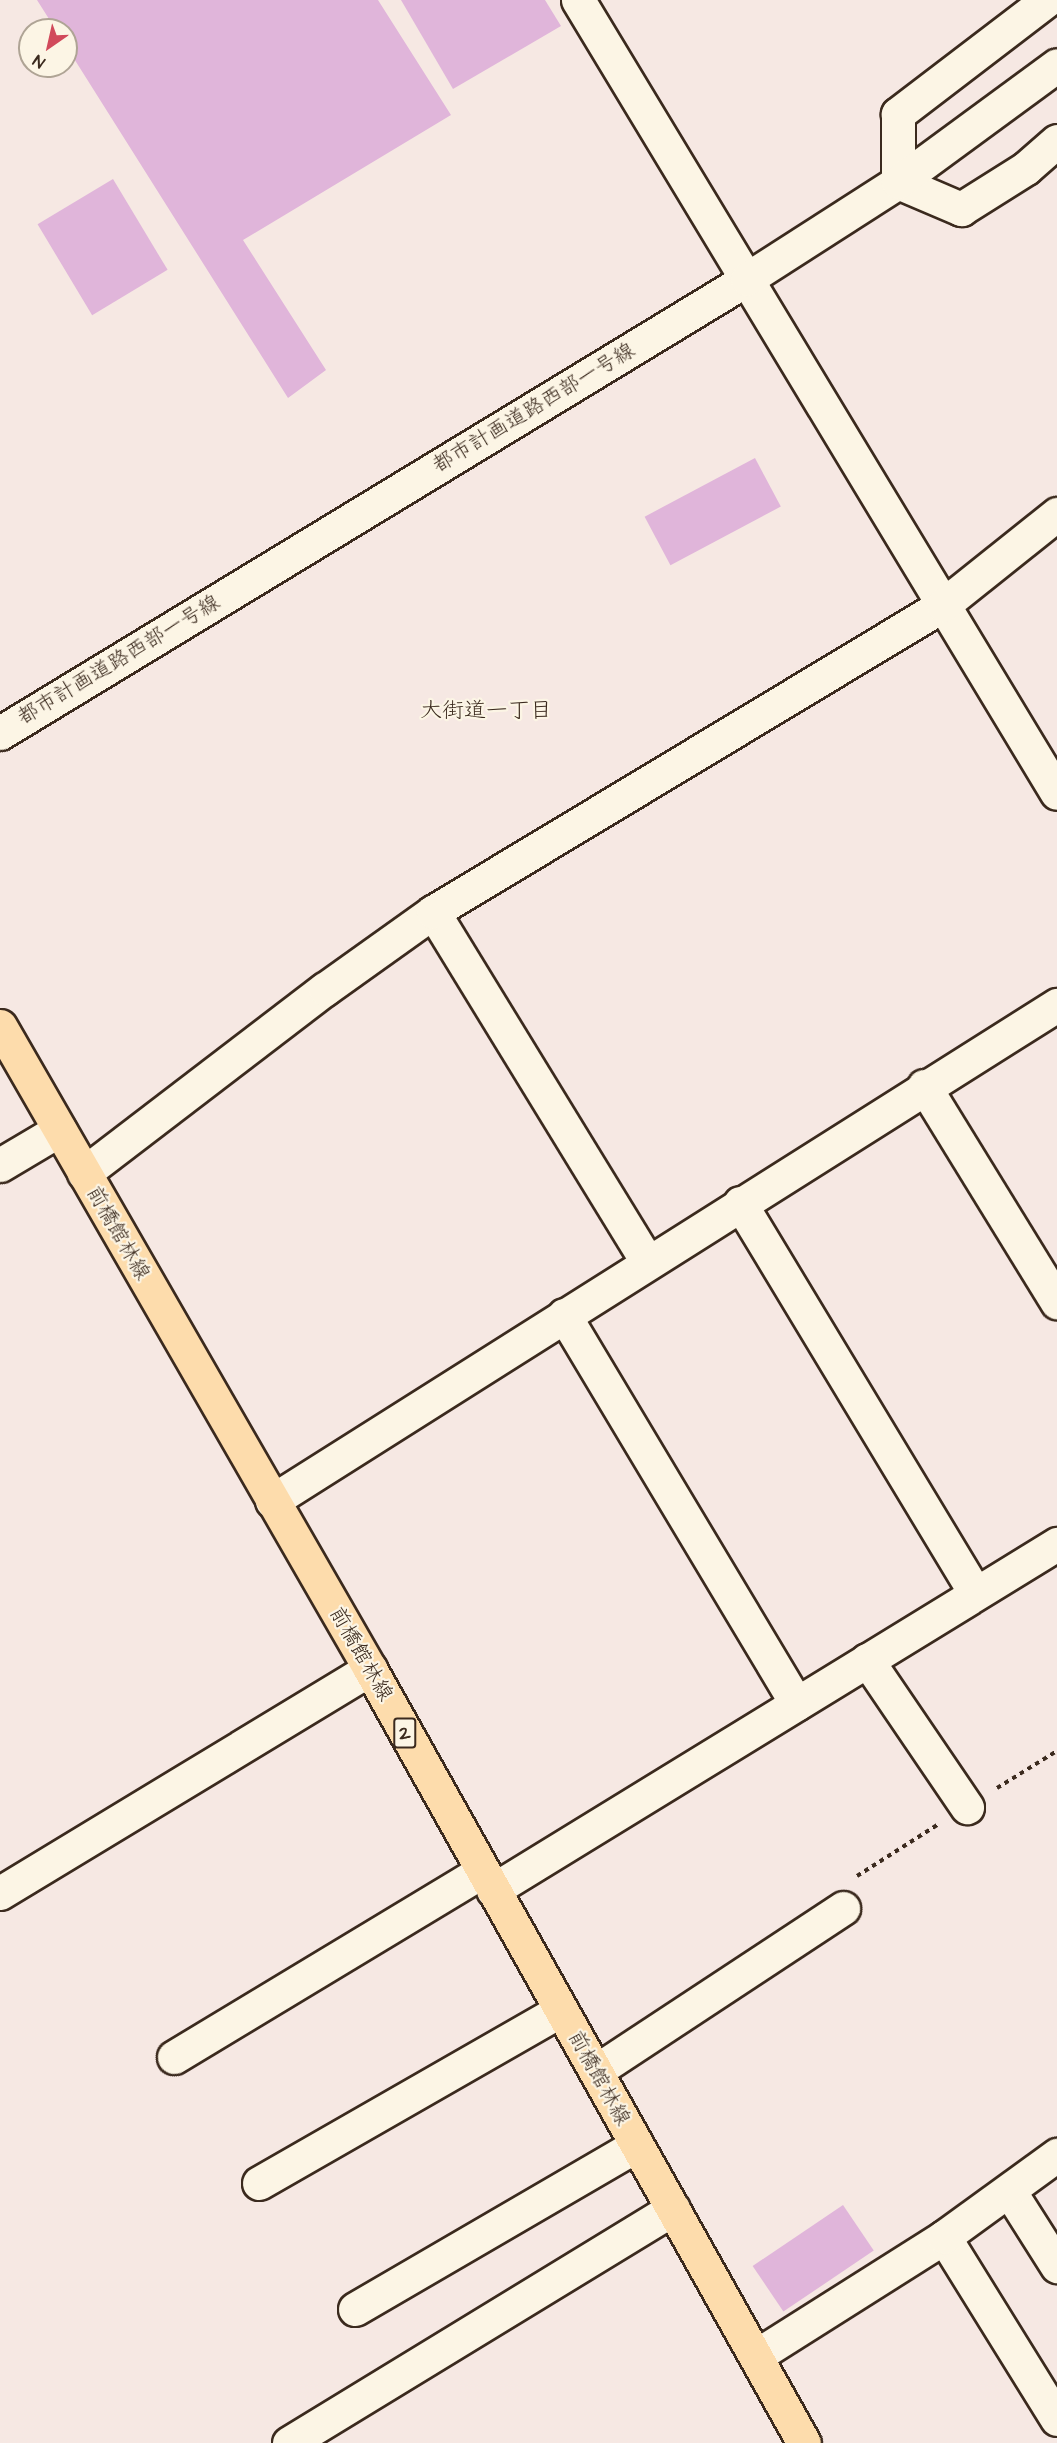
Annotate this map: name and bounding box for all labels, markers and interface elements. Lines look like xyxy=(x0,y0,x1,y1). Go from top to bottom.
north arrow xyxy=(18,18,78,78)
text: N xyxy=(29,49,49,73)
street label: 都市計画道路西部一号線 xyxy=(429,338,639,478)
street label: 都市計画道路西部一号線 xyxy=(14,590,224,730)
district label: 大街道一丁目 xyxy=(420,698,552,724)
street label: 前橋館林線 xyxy=(81,1181,155,1285)
street label: 前橋館林線 xyxy=(324,1602,398,1706)
road number: 2 xyxy=(393,1716,417,1750)
street label: 前橋館林線 xyxy=(563,2026,635,2130)

